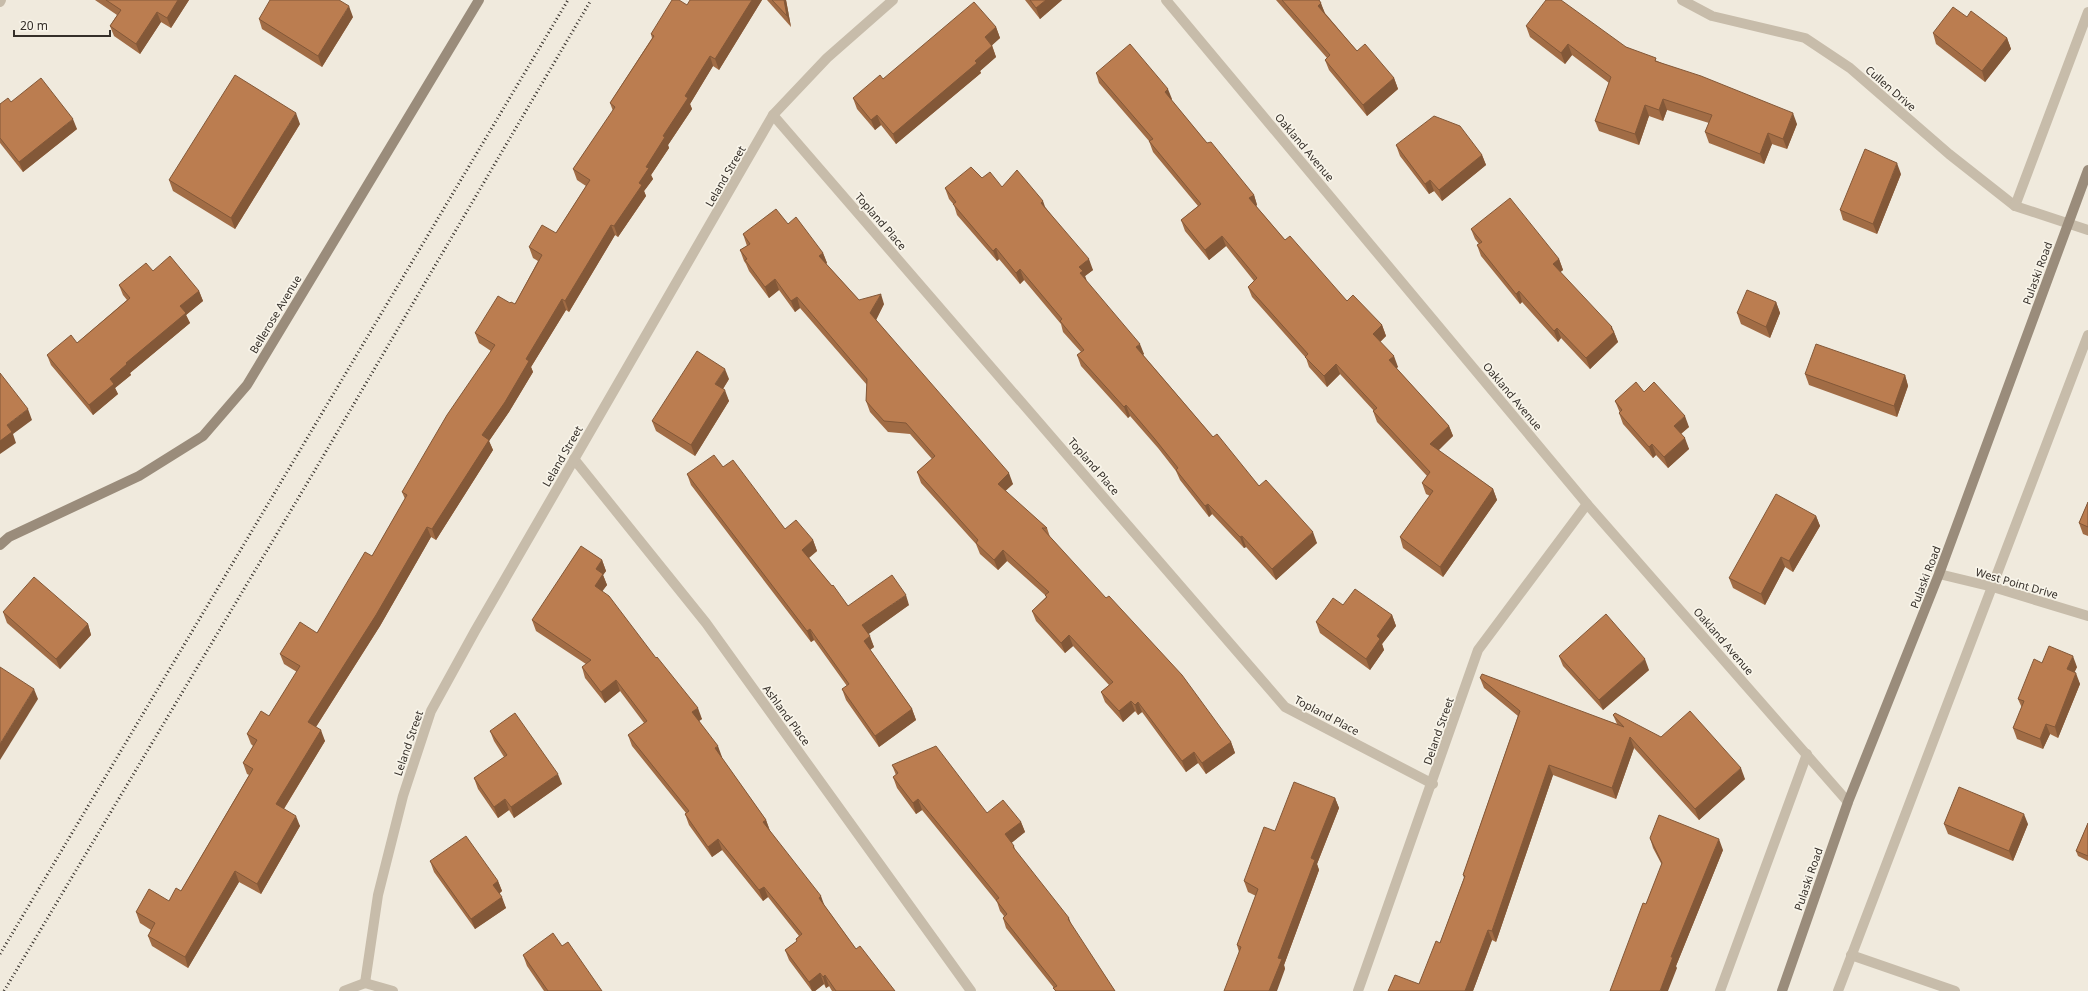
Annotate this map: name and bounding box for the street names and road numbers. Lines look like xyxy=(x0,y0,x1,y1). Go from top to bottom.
street label: Cullen Drive xyxy=(1862,62,1920,114)
street label: Oakland Avenue xyxy=(1272,110,1338,184)
street label: Leland Street xyxy=(701,143,749,209)
street label: Topland Place xyxy=(852,189,910,253)
street label: Pulaski Road xyxy=(2019,240,2055,306)
street label: Bellerose Avenue xyxy=(246,272,304,356)
street label: Oakland Avenue xyxy=(1480,359,1546,433)
street label: Leland Street xyxy=(538,423,586,489)
street label: Topland Place xyxy=(1065,434,1123,498)
street label: Pulaski Road xyxy=(1906,544,1944,610)
street label: West Point Drive xyxy=(1974,564,2060,602)
street label: Oakland Avenue xyxy=(1691,604,1757,678)
street label: Ashland Place xyxy=(760,682,814,748)
street label: Topland Place xyxy=(1292,692,1362,738)
street label: Deland Street xyxy=(1419,695,1457,767)
street label: Leland Street xyxy=(390,708,426,778)
street label: Pulaski Road xyxy=(1790,845,1826,913)

